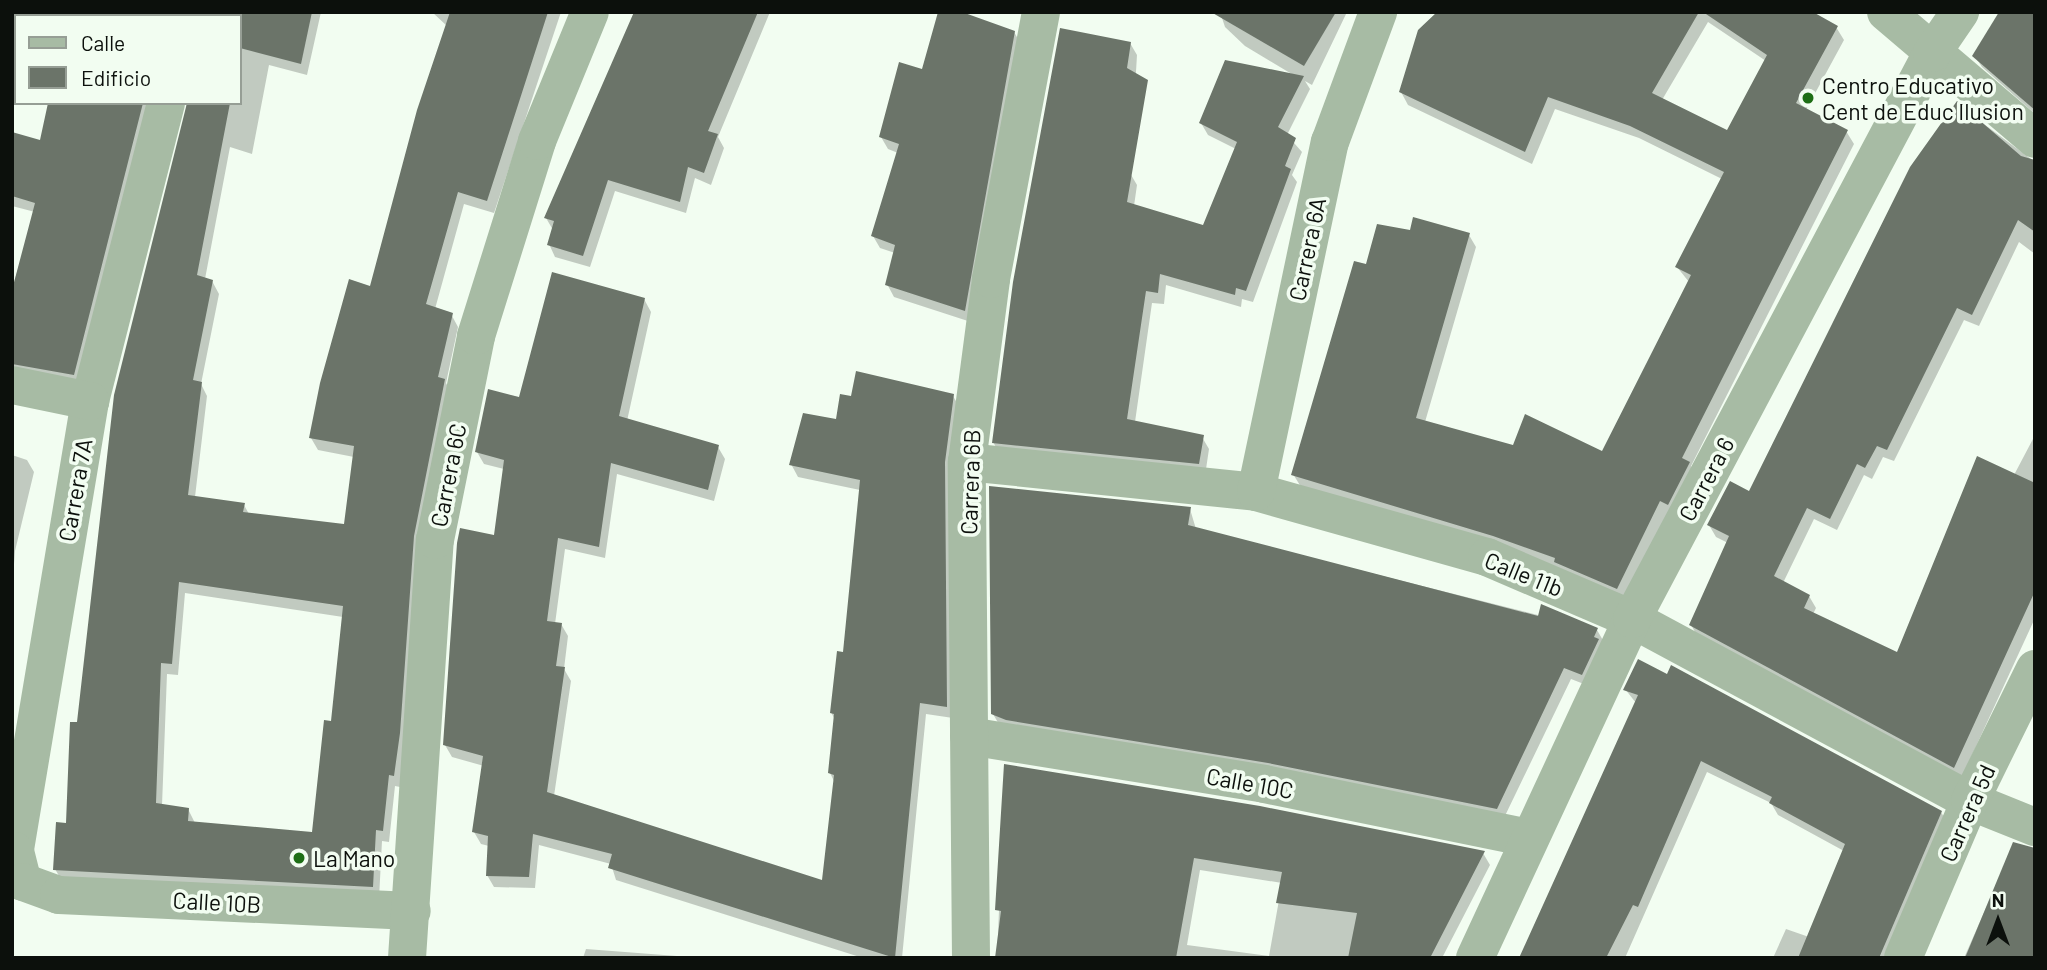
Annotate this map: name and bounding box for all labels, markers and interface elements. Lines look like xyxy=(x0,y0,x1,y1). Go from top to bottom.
legend xyxy=(14,14,242,105)
text: Calle xyxy=(81,30,125,55)
text: Edificio xyxy=(81,65,151,90)
place label: Centro Educativo Cent de Educ Ilusion xyxy=(1822,71,2024,125)
marker: Centro Educativo Cent de Educ Ilusion xyxy=(1800,90,1816,106)
street label: Carrera 6A xyxy=(1283,195,1331,303)
street label: Carrera 6C xyxy=(424,421,472,529)
street label: Carrera 6B xyxy=(954,429,986,535)
street label: Carrera 6 xyxy=(1672,432,1740,526)
street label: Carrera 7A xyxy=(52,436,98,544)
street label: Calle 11b xyxy=(1481,546,1567,602)
street label: Carrera 5d xyxy=(1933,760,2001,866)
street label: Calle 10C xyxy=(1204,762,1296,804)
place label: La Mano xyxy=(313,844,395,872)
marker: La Mano xyxy=(291,850,307,866)
street label: Calle 10B xyxy=(172,886,262,918)
north arrow xyxy=(1963,886,2033,956)
text: N xyxy=(1992,888,2004,911)

